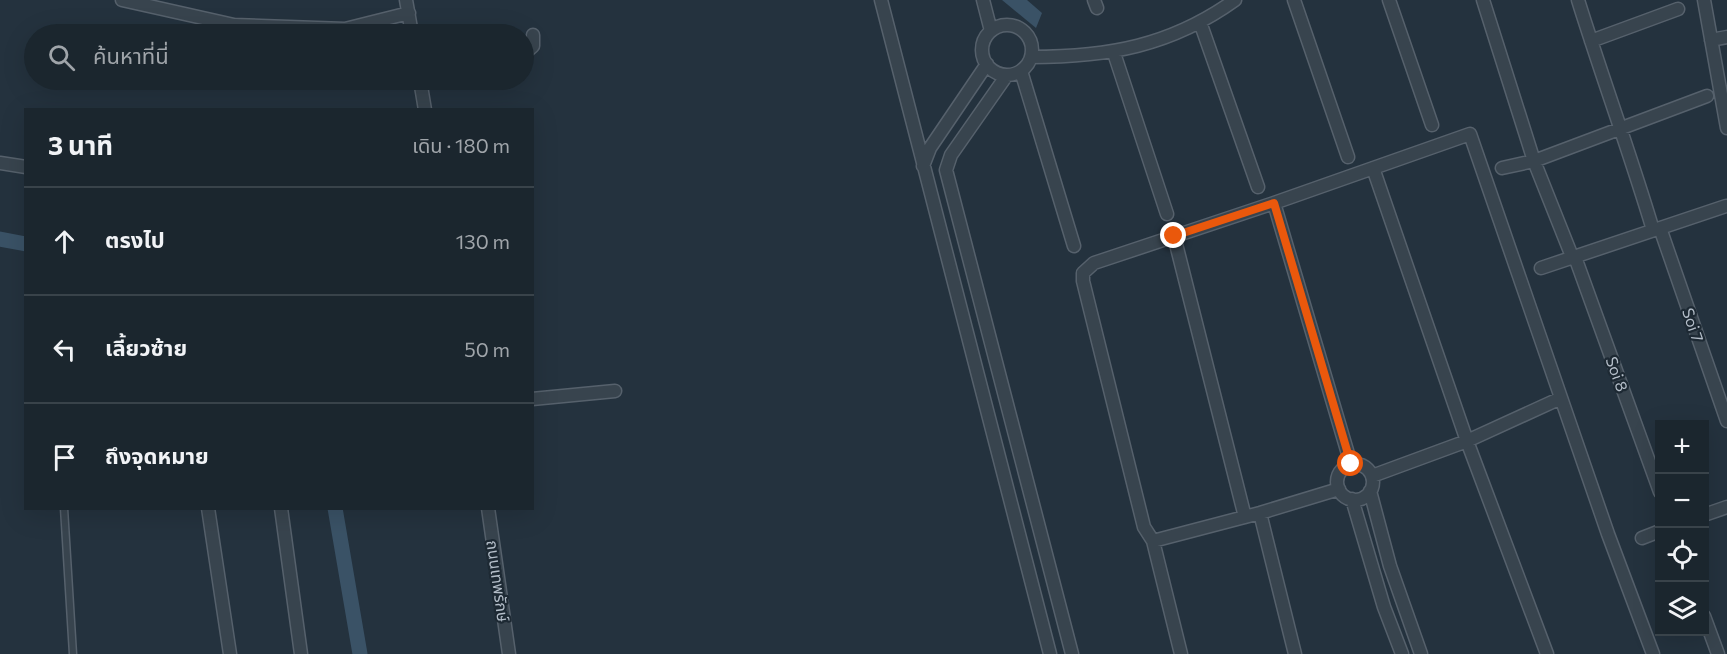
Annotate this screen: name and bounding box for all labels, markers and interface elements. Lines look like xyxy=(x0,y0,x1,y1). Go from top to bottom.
search box xyxy=(24,24,534,90)
icon: search xyxy=(45,41,78,74)
text: ค้นหาที่นี่ xyxy=(93,42,169,69)
text: 3 นาที xyxy=(48,129,113,160)
text: เดิน · 180 m xyxy=(412,133,510,157)
route end xyxy=(1160,222,1186,248)
icon: ahead xyxy=(48,225,81,258)
text: ตรงไป xyxy=(105,226,165,253)
text: 130 m xyxy=(456,229,510,253)
street label: Soi 7 xyxy=(1679,305,1708,344)
icon: left xyxy=(48,333,81,366)
text: เลี้ยวซ้าย xyxy=(105,334,187,361)
text: 50 m xyxy=(464,337,510,361)
street label: Soi 8 xyxy=(1602,354,1633,394)
map controls xyxy=(1655,420,1709,636)
button: + xyxy=(1655,420,1709,474)
icon: arrive xyxy=(48,441,81,474)
text: ถึงจุดหมาย xyxy=(105,442,209,469)
route start xyxy=(1337,450,1363,476)
button: − xyxy=(1655,474,1709,528)
button: locate xyxy=(1655,528,1709,582)
street label: ถนนเทพรักษ์ xyxy=(483,539,514,623)
button: layers xyxy=(1655,582,1709,636)

